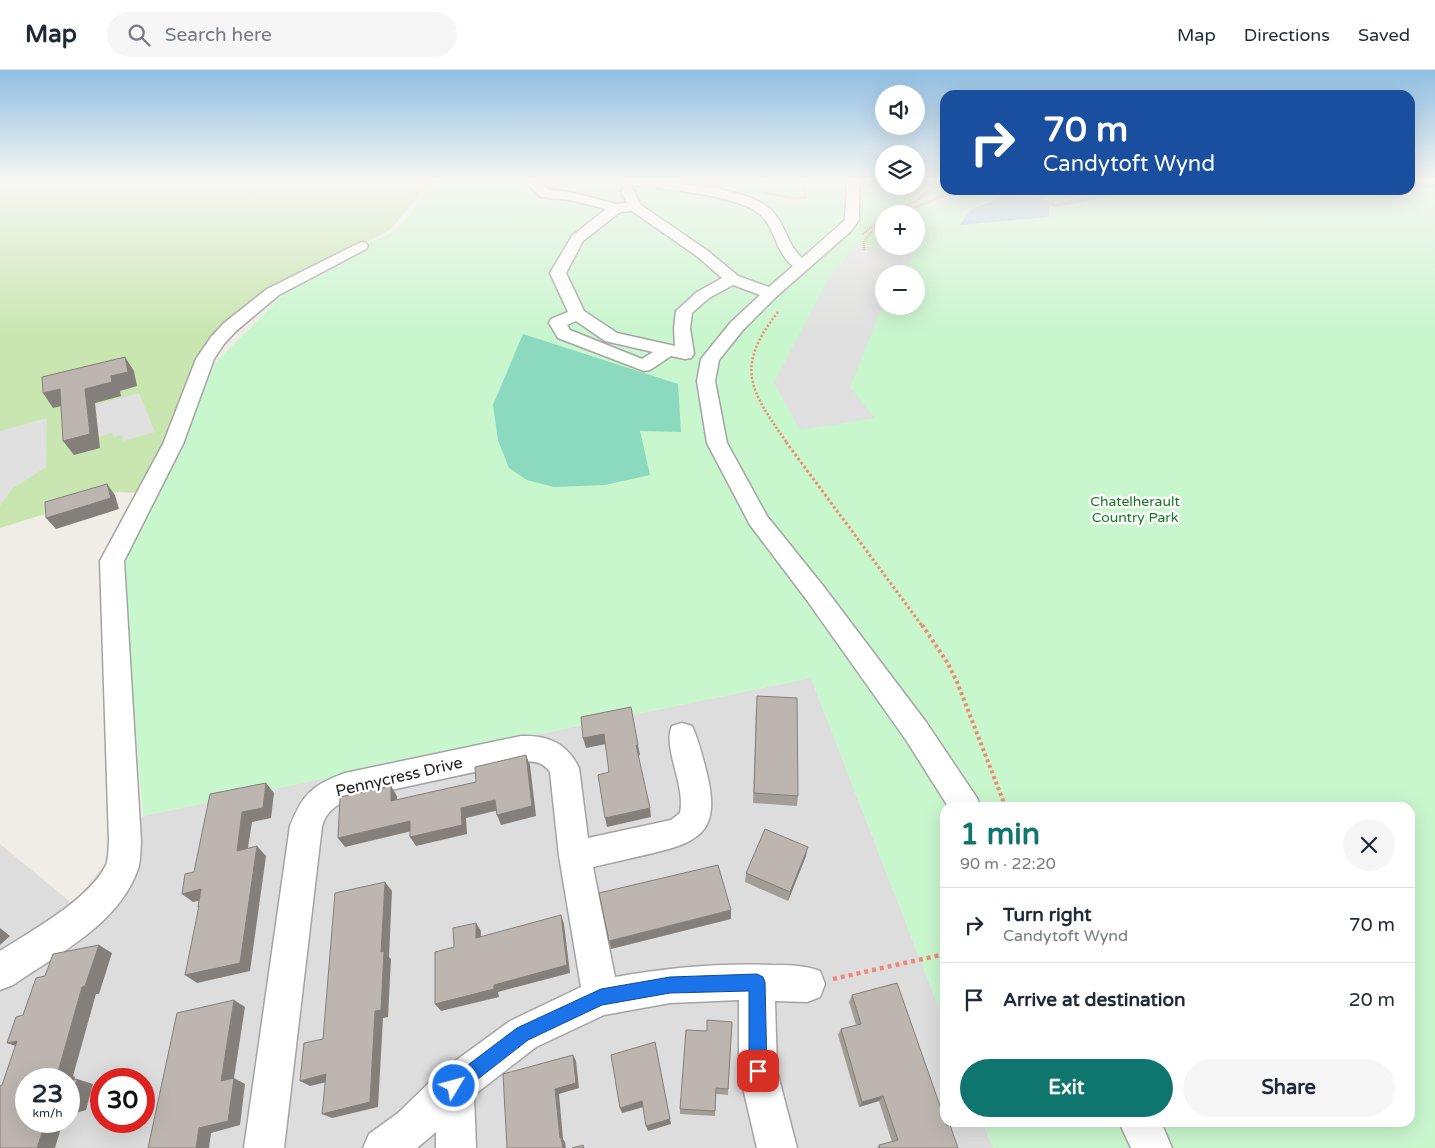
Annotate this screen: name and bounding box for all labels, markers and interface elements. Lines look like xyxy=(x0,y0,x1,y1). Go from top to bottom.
search box xyxy=(107,12,457,57)
text: Map xyxy=(25,20,77,49)
icon: search xyxy=(125,21,153,49)
text: Search here xyxy=(165,24,272,46)
text: Map xyxy=(1177,24,1216,46)
text: Directions xyxy=(1244,24,1330,46)
text: Saved xyxy=(1358,24,1410,46)
map controls xyxy=(875,85,925,315)
button: sound xyxy=(875,85,925,135)
text: 70 m xyxy=(1043,109,1128,151)
icon: right xyxy=(960,110,1025,175)
button: layers xyxy=(875,145,925,195)
text: Candytoft Wynd xyxy=(1043,151,1215,177)
button: + xyxy=(875,205,925,255)
button: − xyxy=(875,265,925,315)
park label: Chatelherault Country Park xyxy=(1090,493,1180,526)
street label: Pennycress Drive xyxy=(334,753,464,801)
text: 1 min xyxy=(960,816,1040,853)
button: close xyxy=(1343,819,1395,871)
text: 90 m · 22:20 xyxy=(960,854,1056,874)
text: Turn right xyxy=(1003,904,1091,926)
icon: right xyxy=(960,911,988,939)
text: 70 m xyxy=(1349,914,1395,936)
text: Candytoft Wynd xyxy=(1003,926,1128,946)
icon: arrive xyxy=(960,986,988,1014)
text: Arrive at destination xyxy=(1003,989,1186,1011)
text: 20 m xyxy=(1349,989,1395,1011)
pin xyxy=(737,1050,779,1092)
icon: arrive xyxy=(744,1057,772,1085)
position arrow xyxy=(427,1059,479,1111)
button: Exit xyxy=(960,1059,1173,1117)
button: Share xyxy=(1183,1059,1395,1117)
speed limit sign: 30 xyxy=(90,1068,155,1133)
text: 23 xyxy=(32,1079,63,1109)
text: km/h xyxy=(32,1106,63,1120)

